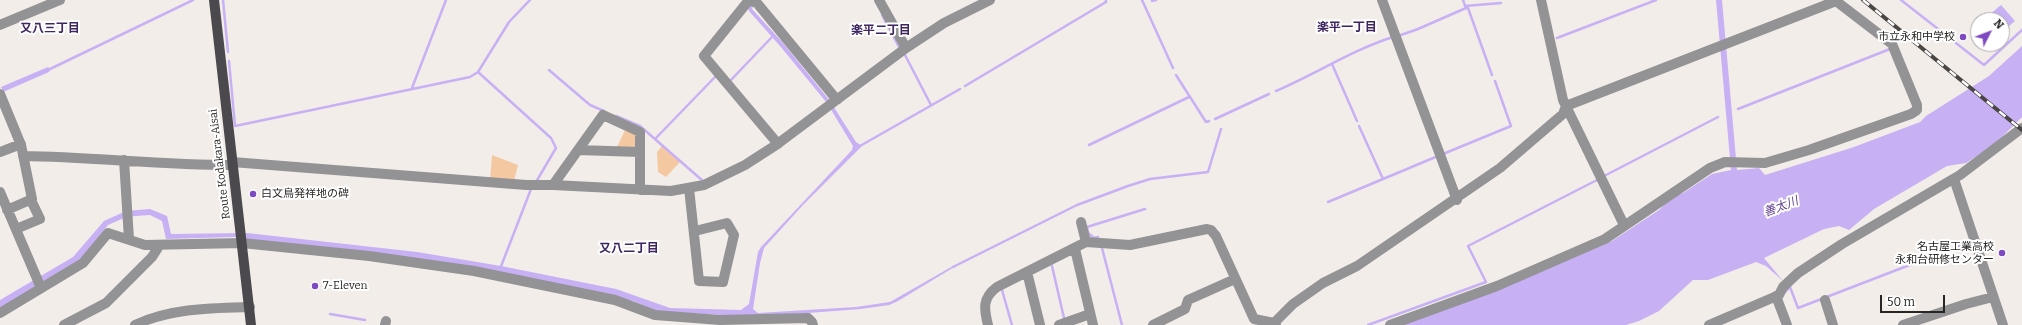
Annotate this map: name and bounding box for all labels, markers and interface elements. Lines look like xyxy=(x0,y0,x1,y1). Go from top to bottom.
north arrow xyxy=(1970,12,2010,52)
text: N xyxy=(1991,17,2006,32)
district label: 楽平一丁目 xyxy=(1317,21,1377,35)
district label: 又八三丁目 xyxy=(20,22,80,36)
district label: 楽平二丁目 xyxy=(851,24,911,38)
place label: 市立永和中学校 xyxy=(1878,30,1955,44)
marker: 市立永和中学校 xyxy=(1958,32,1968,42)
street label: Route Kodakara-Aisai xyxy=(207,108,233,220)
place label: 白文鳥発祥地の碑 xyxy=(261,187,349,201)
marker: 白文鳥発祥地の碑 xyxy=(248,189,258,199)
water label: 善太川 xyxy=(1762,194,1800,220)
place label: 名古屋工業高校 永和台研修センター xyxy=(1895,240,1994,266)
district label: 又八二丁目 xyxy=(599,242,659,256)
marker: 名古屋工業高校 永和台研修センター xyxy=(1997,248,2007,258)
place label: 7-Eleven xyxy=(323,279,367,293)
marker: 7-Eleven xyxy=(310,281,320,291)
scale bar xyxy=(1882,287,1947,313)
text: 50 m xyxy=(1887,295,1915,309)

